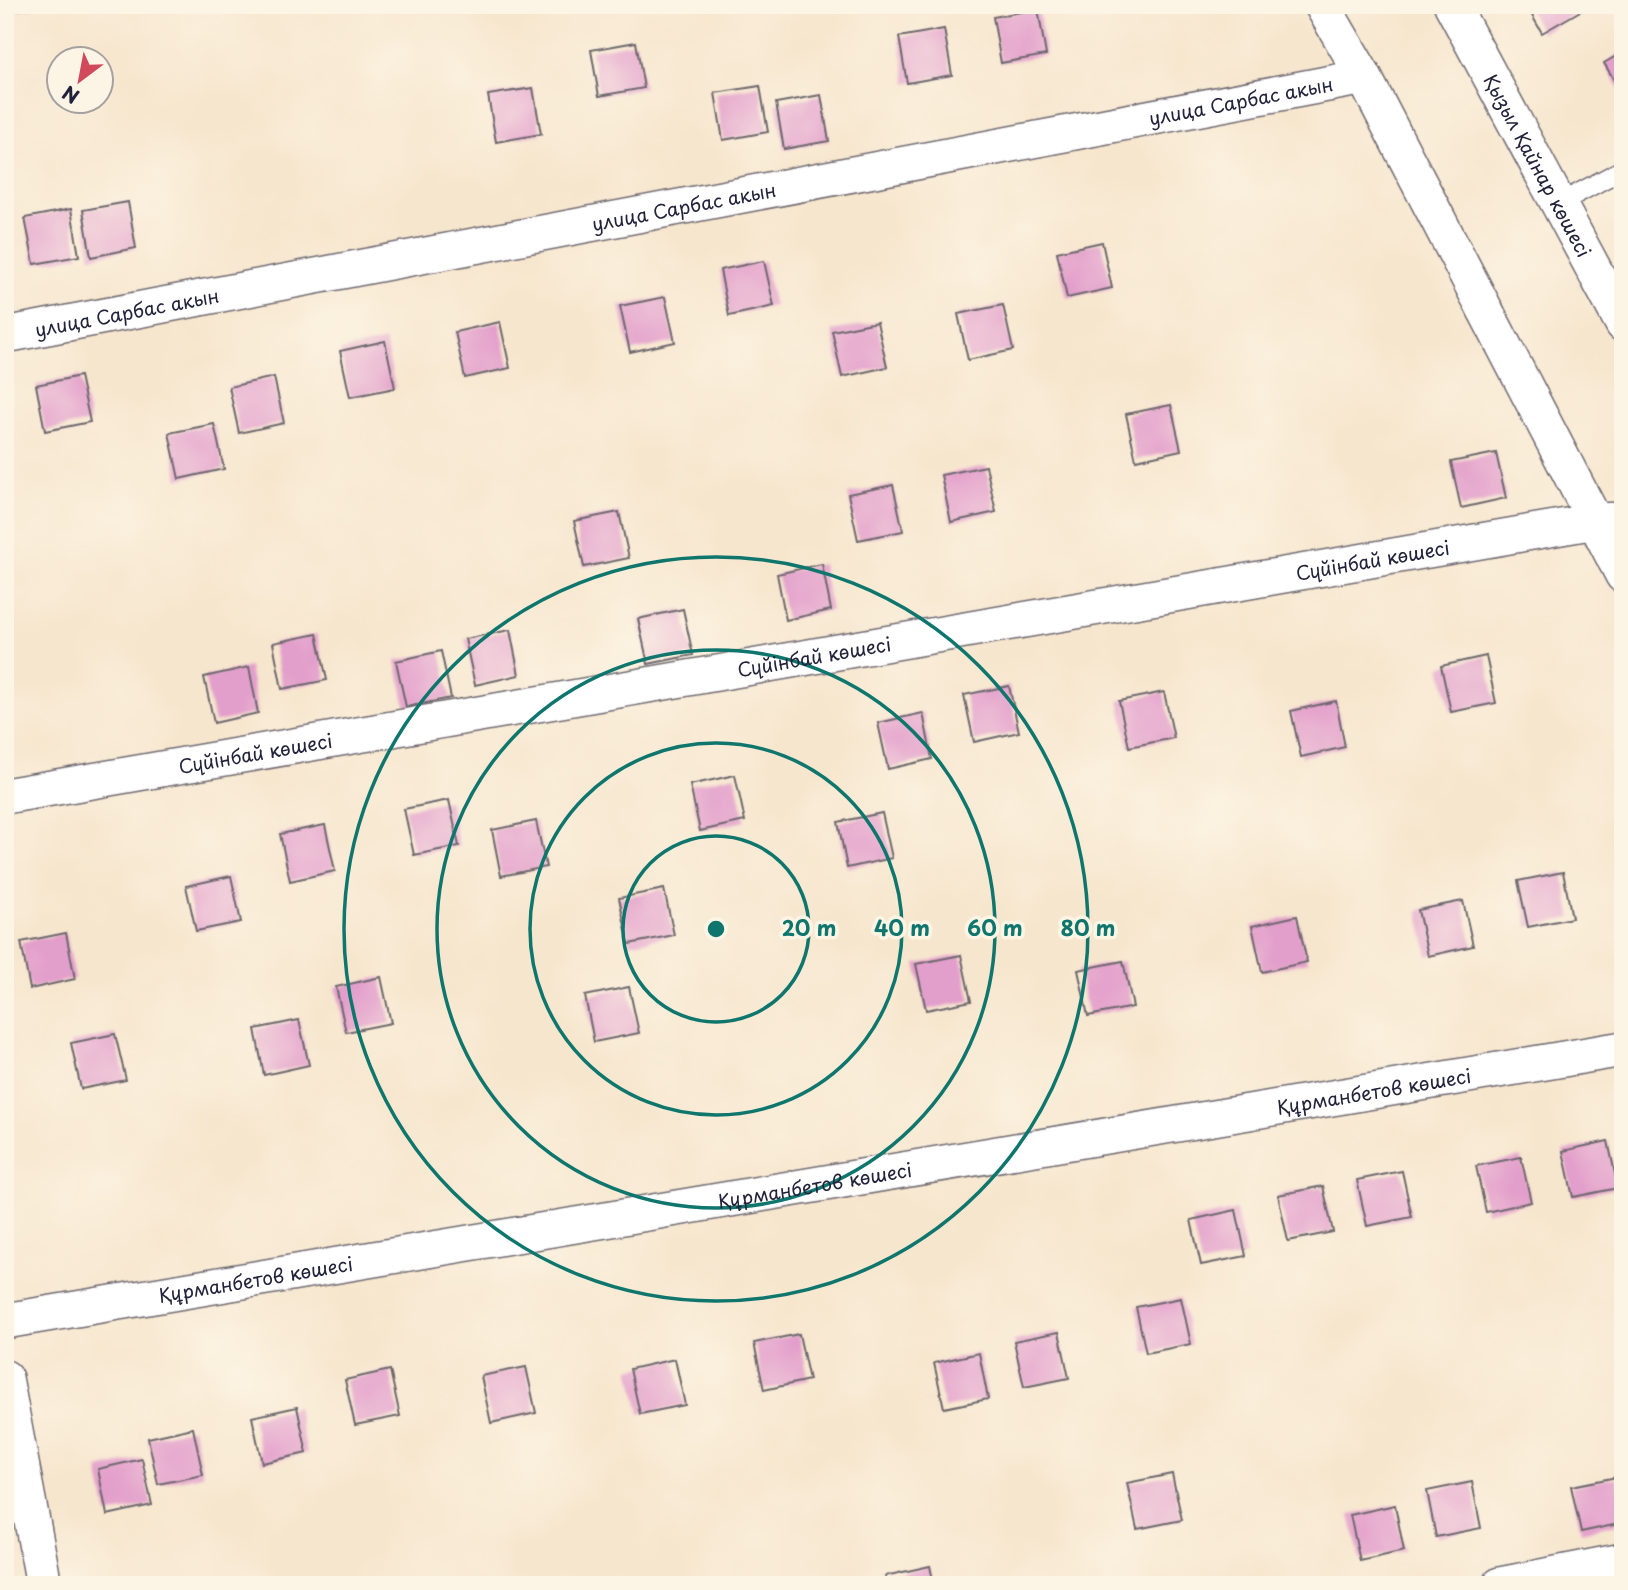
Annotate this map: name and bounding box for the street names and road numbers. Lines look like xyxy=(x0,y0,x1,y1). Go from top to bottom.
street label: улица Сарбас акын xyxy=(1146,69,1335,132)
street label: Қызыл Қайнар көшесі xyxy=(1477,69,1599,262)
street label: улица Сарбас акын xyxy=(589,175,778,237)
street label: улица Сарбас акын xyxy=(32,281,221,343)
street label: Сүйінбай көшесі xyxy=(1294,533,1452,587)
street label: Сүйінбай көшесі xyxy=(735,629,893,683)
street label: Сүйінбай көшесі xyxy=(176,726,334,780)
street label: Құрманбетов көшесі xyxy=(1274,1061,1473,1121)
street label: Құрманбетов көшесі xyxy=(715,1155,914,1215)
street label: Құрманбетов көшесі xyxy=(156,1249,355,1309)

